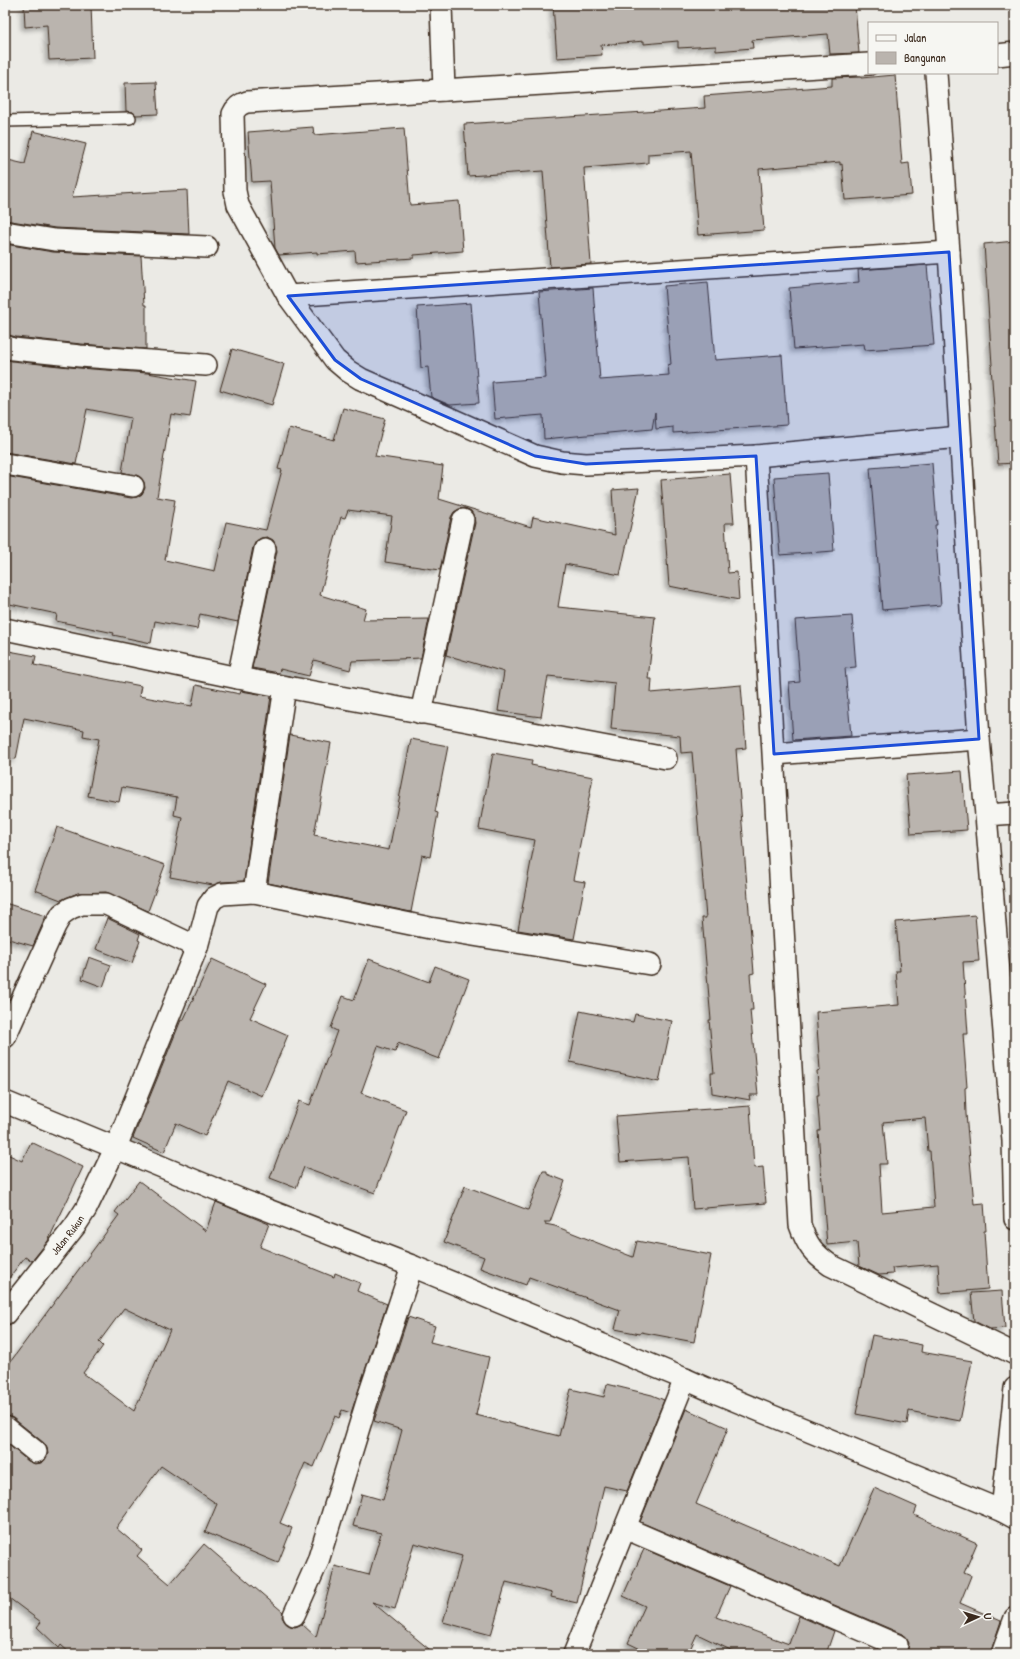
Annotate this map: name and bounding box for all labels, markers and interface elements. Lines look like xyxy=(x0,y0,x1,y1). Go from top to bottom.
legend xyxy=(868,22,998,74)
text: Jalan xyxy=(904,29,926,46)
text: Bangunan xyxy=(904,49,946,66)
street label: Jalan Rukun xyxy=(48,1212,87,1258)
north arrow xyxy=(958,1597,998,1637)
text: U xyxy=(981,1613,995,1620)

